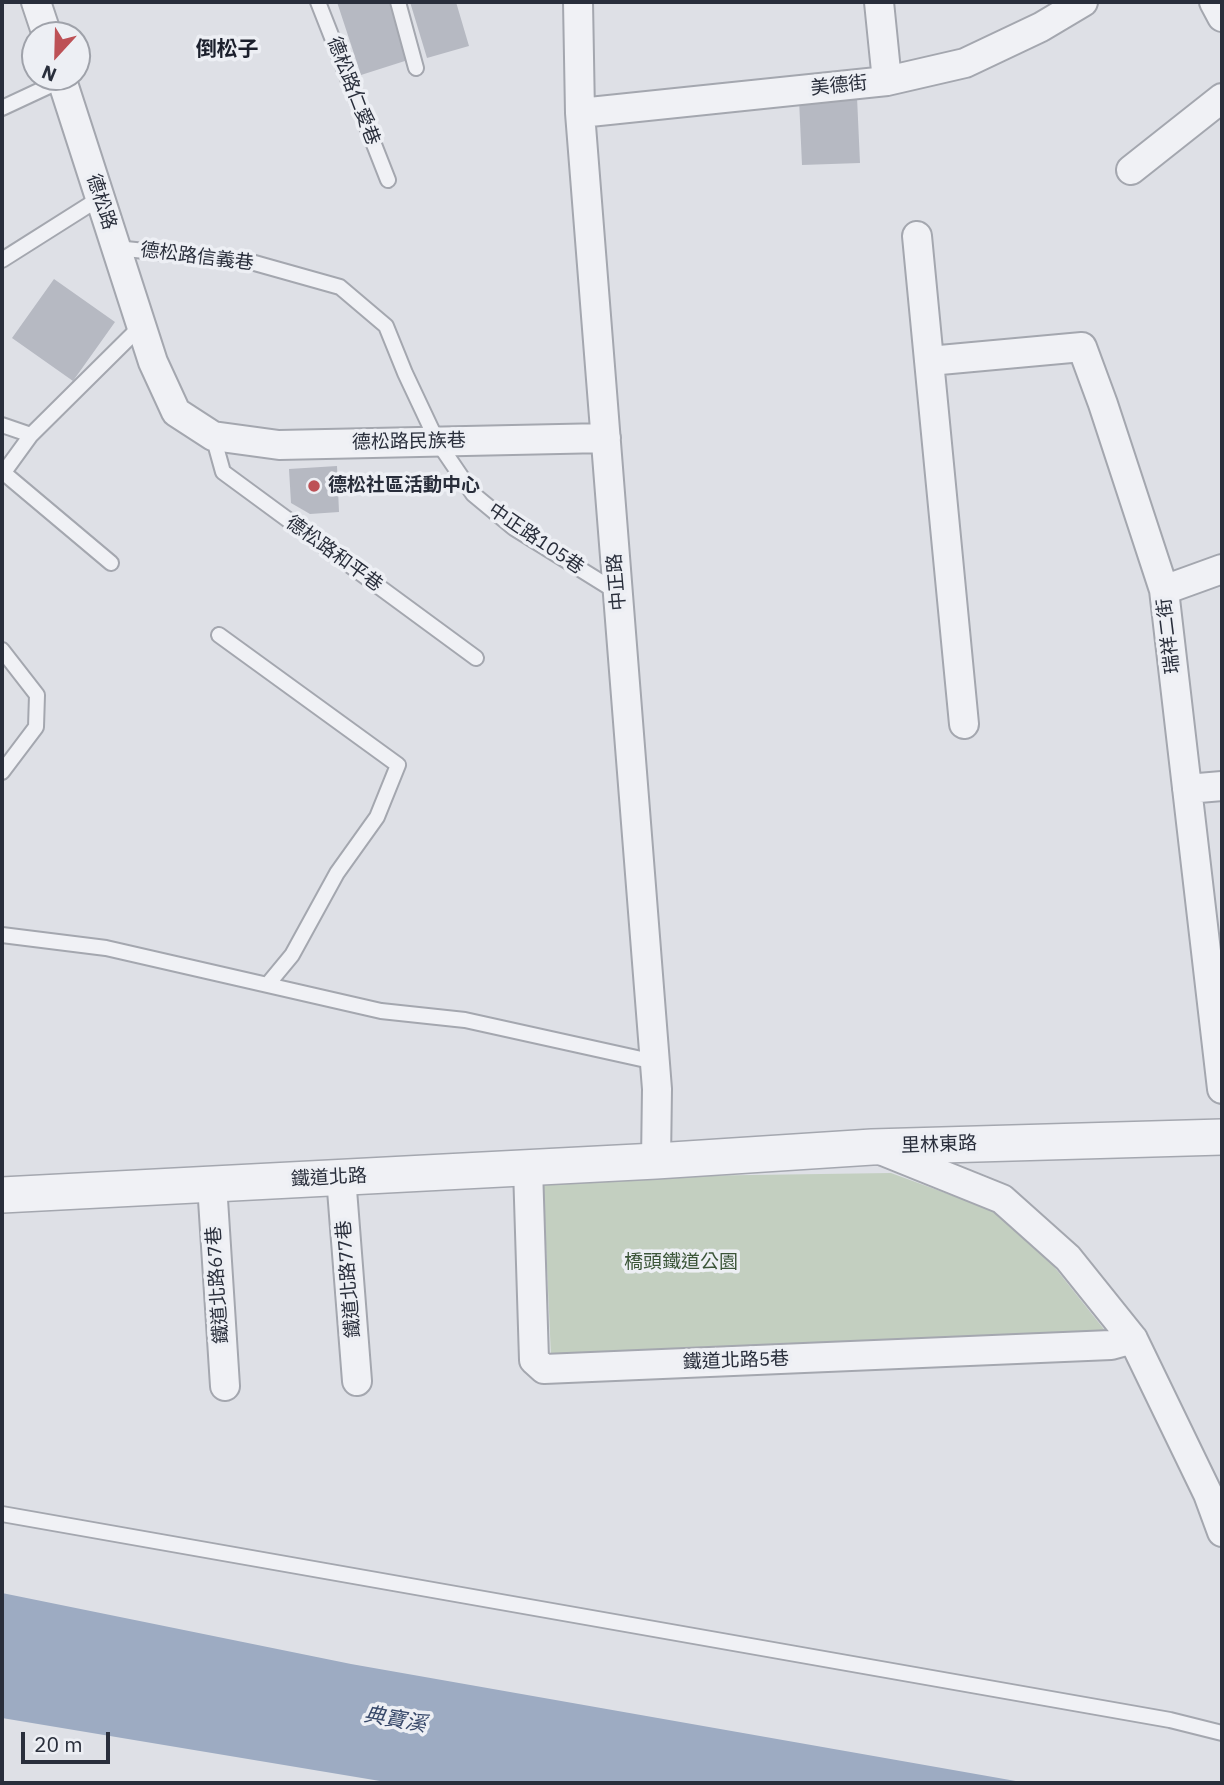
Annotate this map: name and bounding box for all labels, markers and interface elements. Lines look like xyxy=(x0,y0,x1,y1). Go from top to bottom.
north arrow xyxy=(21,21,91,91)
street label: 德松路仁愛巷 xyxy=(322,34,384,148)
district label: 倒松子 xyxy=(196,37,258,63)
text: N xyxy=(38,60,60,87)
street label: 美德街 xyxy=(809,72,869,100)
street label: 德松路 xyxy=(81,171,121,233)
street label: 德松路信義巷 xyxy=(139,239,255,275)
street label: 德松路民族巷 xyxy=(352,430,466,454)
place label: 德松社區活動中心 xyxy=(328,475,480,497)
marker: 德松社區活動中心 xyxy=(306,478,322,494)
street label: 中正路105巷 xyxy=(484,499,588,579)
street label: 德松路和平巷 xyxy=(281,511,387,597)
street label: 中正路 xyxy=(603,553,631,611)
street label: 瑞祥二街 xyxy=(1153,597,1185,675)
street label: 里林東路 xyxy=(901,1132,977,1158)
street label: 鐵道北路 xyxy=(290,1165,368,1191)
street label: 鐵道北路77巷 xyxy=(333,1219,365,1339)
street label: 鐵道北路67巷 xyxy=(203,1225,233,1345)
park label: 橋頭鐵道公園 xyxy=(624,1252,738,1274)
street label: 鐵道北路5巷 xyxy=(682,1348,790,1374)
water label: 典寶溪 xyxy=(362,1702,428,1738)
scale bar xyxy=(24,1718,114,1762)
text: 20 m xyxy=(34,1730,83,1758)

